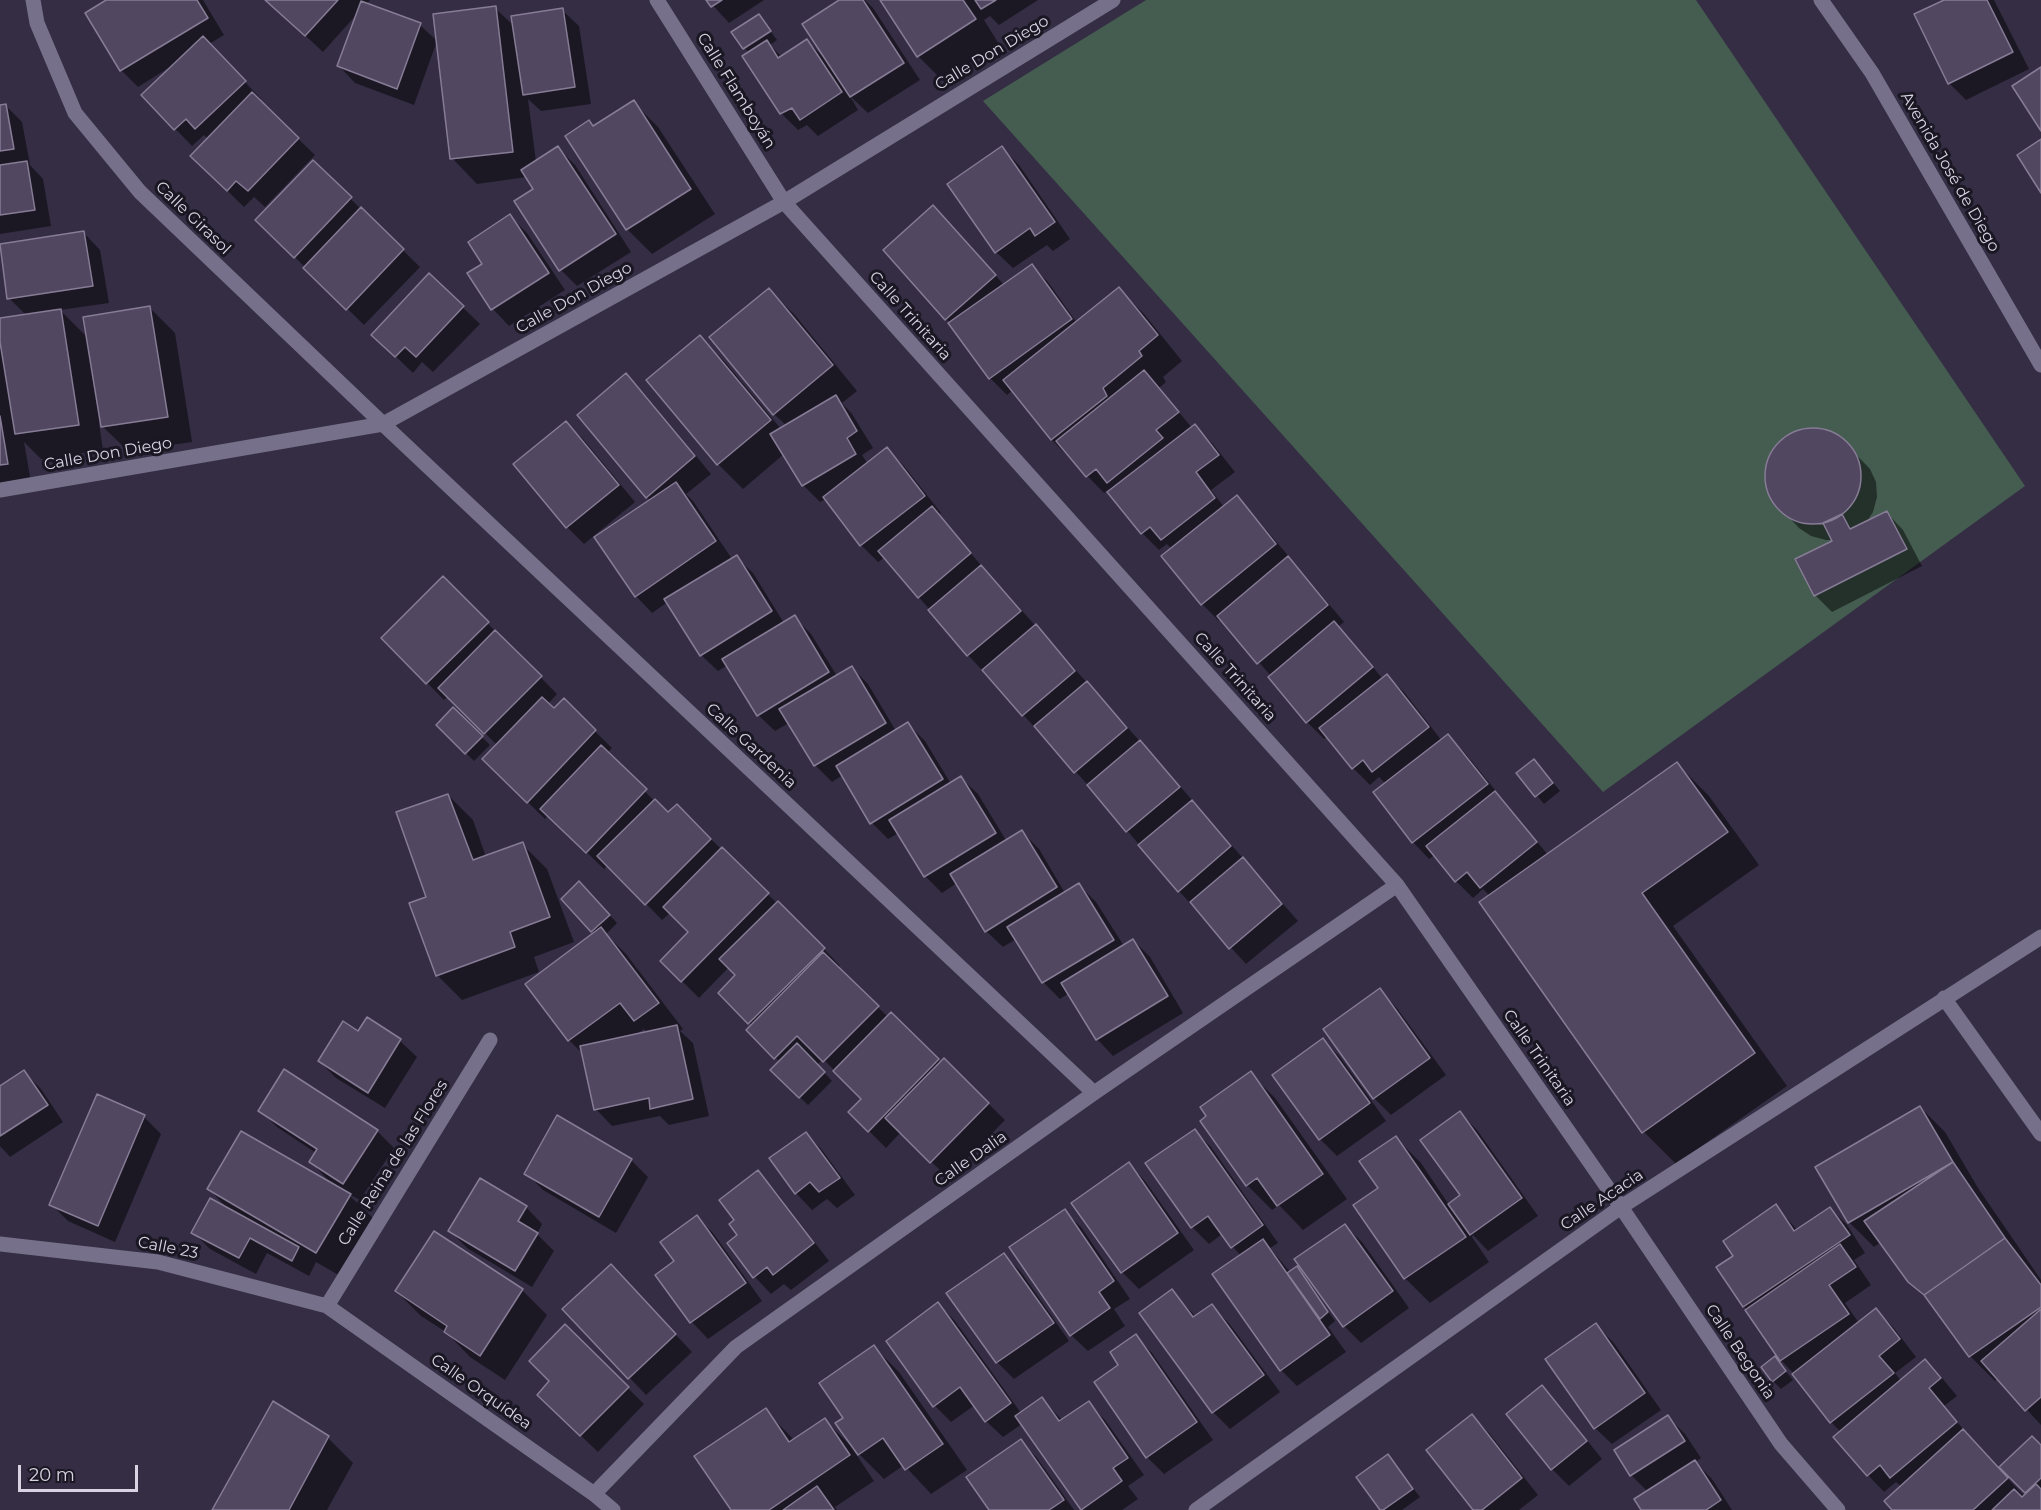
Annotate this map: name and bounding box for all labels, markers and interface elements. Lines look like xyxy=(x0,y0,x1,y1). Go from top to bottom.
street label: Calle Don Diego xyxy=(932,11,1052,95)
street label: Calle Flamboyán xyxy=(693,29,779,153)
street label: Avenida José de Diego xyxy=(1896,89,2004,255)
street label: Calle Girasol xyxy=(151,177,235,259)
street label: Calle Don Diego xyxy=(513,258,635,338)
street label: Calle Trinitaria xyxy=(865,267,955,365)
street label: Calle Don Diego xyxy=(43,433,173,475)
street label: Calle Trinitaria xyxy=(1190,628,1280,726)
street label: Calle Gardenia xyxy=(702,699,800,793)
street label: Calle Trinitaria xyxy=(1499,1006,1579,1110)
street label: Calle Reina de las Flores xyxy=(334,1077,452,1249)
street label: Calle Dalia xyxy=(931,1127,1011,1191)
street label: Calle Acacia xyxy=(1557,1165,1647,1235)
street label: Calle 23 xyxy=(136,1233,200,1263)
street label: Calle Begonia xyxy=(1701,1301,1779,1403)
street label: Calle Orquídea xyxy=(427,1350,535,1434)
scale bar xyxy=(21,1453,141,1491)
text: 20 m xyxy=(29,1464,75,1486)

